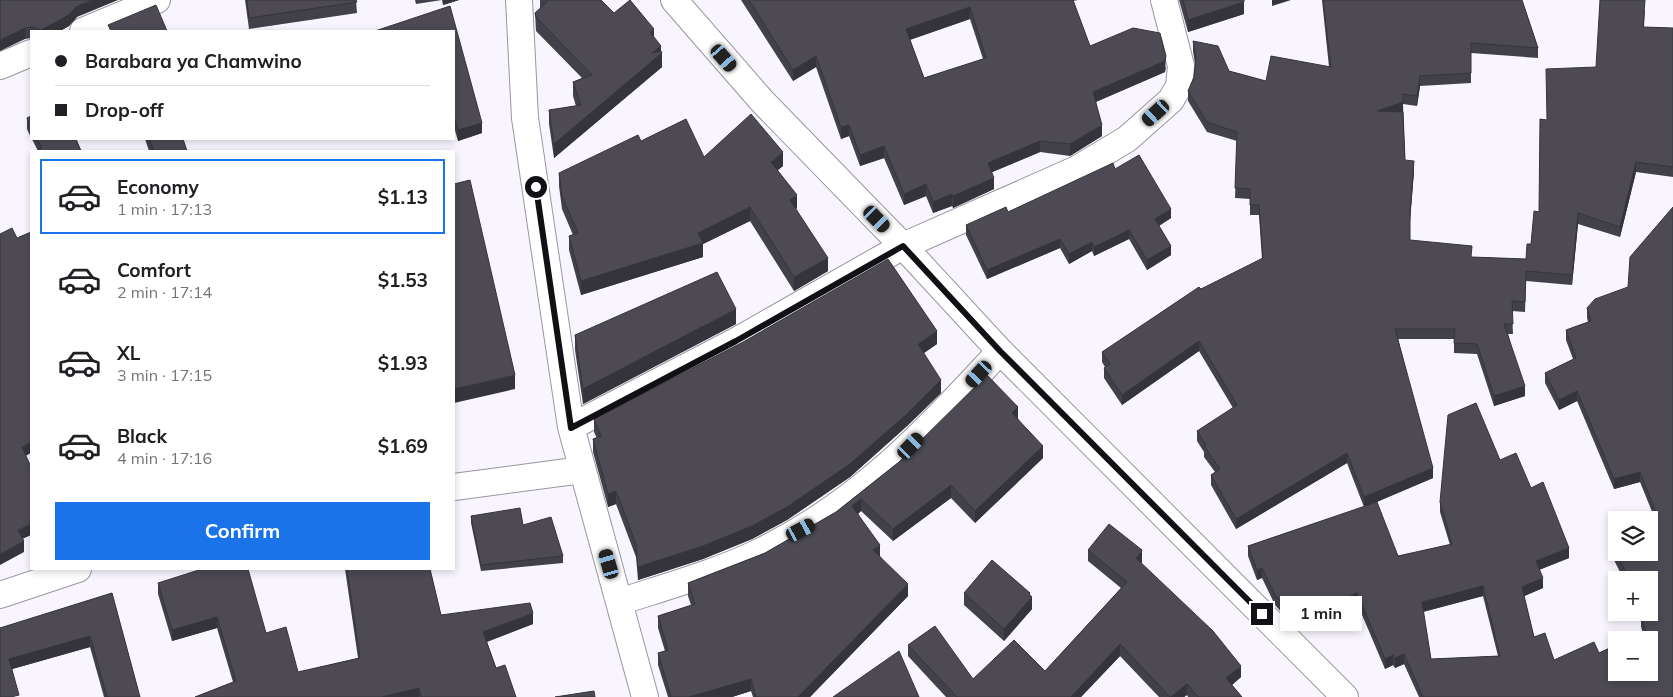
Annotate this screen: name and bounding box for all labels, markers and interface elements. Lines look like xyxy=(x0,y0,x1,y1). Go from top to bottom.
car xyxy=(708,42,739,74)
text: Barabara ya Chamwino xyxy=(85,49,302,73)
car xyxy=(1139,97,1172,129)
text: Drop-off xyxy=(85,98,163,122)
icon: car xyxy=(57,174,102,219)
text: Economy xyxy=(117,175,199,199)
route start xyxy=(525,176,547,198)
text: $1.13 xyxy=(378,185,428,209)
text: 1 min · 17:13 xyxy=(117,199,212,219)
car xyxy=(861,203,892,235)
icon: car xyxy=(57,257,102,302)
text: Comfort xyxy=(117,258,191,282)
text: $1.53 xyxy=(378,268,428,292)
text: 2 min · 17:14 xyxy=(117,282,212,302)
icon: car xyxy=(57,340,102,385)
text: XL xyxy=(117,341,140,365)
text: $1.93 xyxy=(378,351,428,375)
car xyxy=(963,358,994,390)
text: 3 min · 17:15 xyxy=(117,365,212,385)
icon: car xyxy=(57,423,102,468)
text: Black xyxy=(117,424,167,448)
car xyxy=(895,430,926,462)
text: $1.69 xyxy=(378,434,428,458)
text: 4 min · 17:16 xyxy=(117,448,212,468)
button: Confirm xyxy=(55,502,430,560)
map controls xyxy=(1608,511,1658,681)
button: layers xyxy=(1608,511,1658,561)
car xyxy=(784,516,817,544)
car xyxy=(597,548,620,580)
button: + xyxy=(1608,571,1658,621)
callout: 1 min xyxy=(1280,596,1362,632)
route end xyxy=(1251,603,1273,625)
text: 1 min xyxy=(1300,603,1342,623)
button: − xyxy=(1608,631,1658,681)

